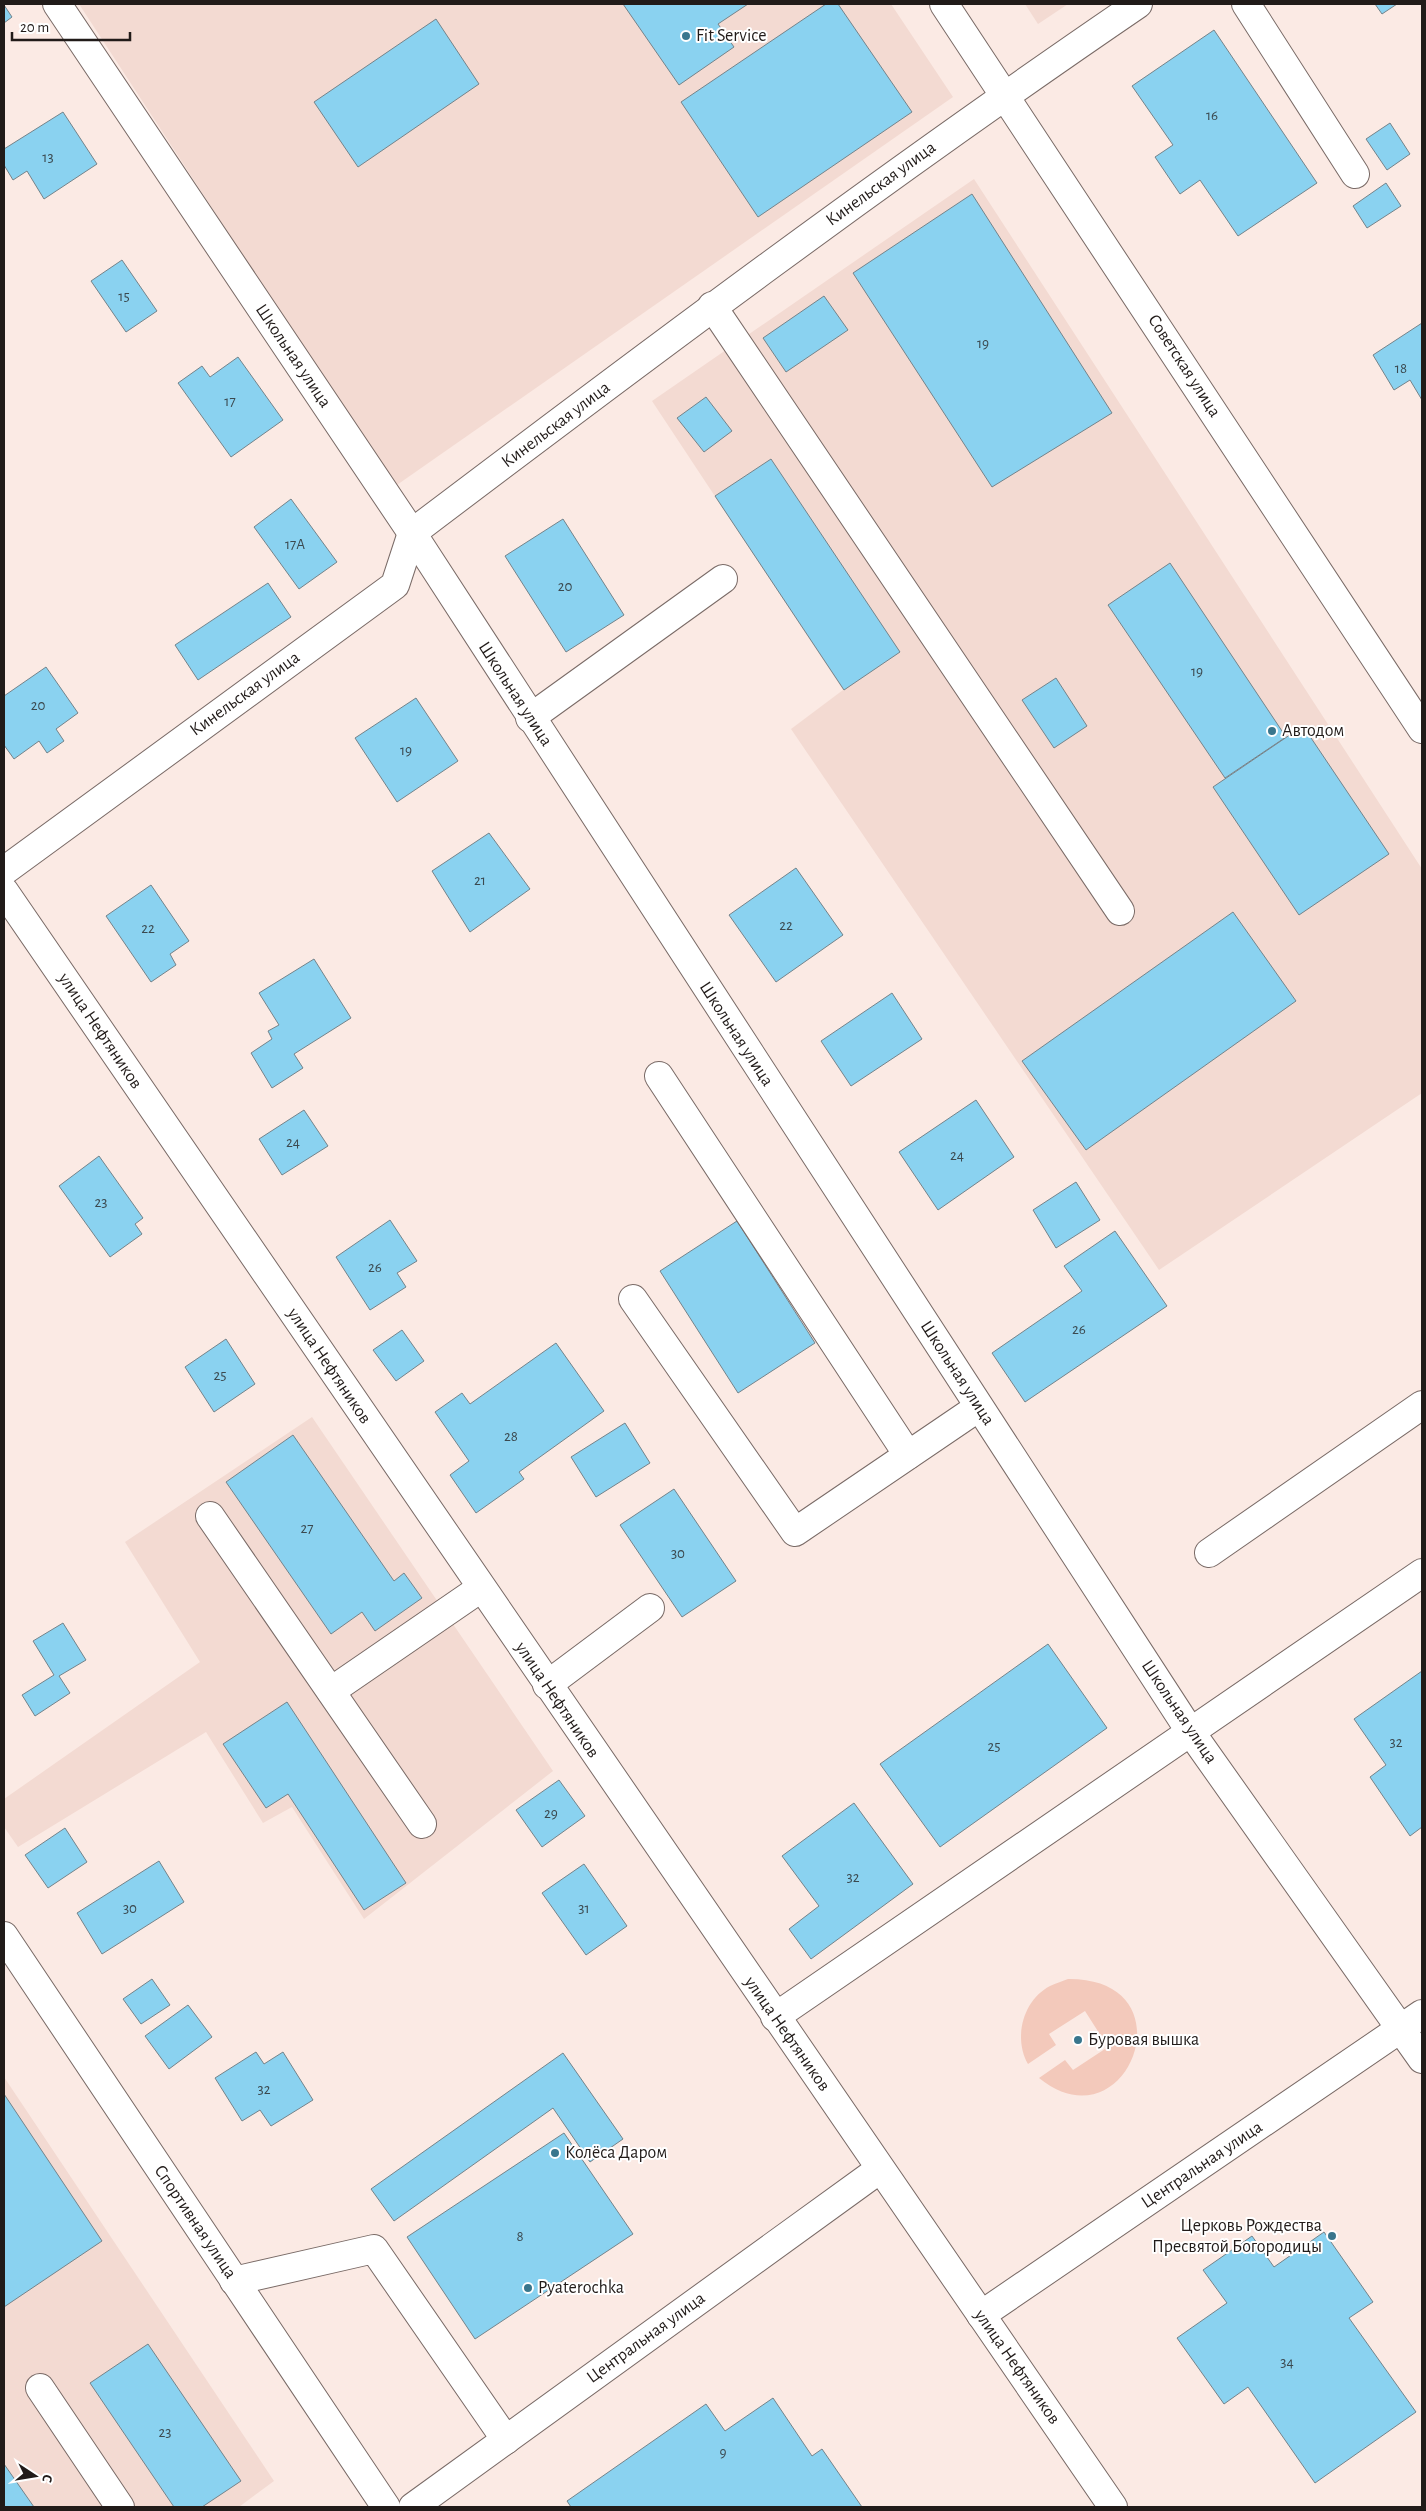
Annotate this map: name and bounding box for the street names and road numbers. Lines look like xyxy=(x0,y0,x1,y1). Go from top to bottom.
street label: Кинельская улица xyxy=(823,138,939,230)
street label: Школьная улица xyxy=(252,301,334,411)
street label: Советская улица xyxy=(1144,311,1224,421)
street label: Кинельская улица xyxy=(498,378,614,472)
street label: Школьная улица xyxy=(475,638,555,750)
street label: Кинельская улица xyxy=(187,648,303,740)
street label: улица Нефтяников xyxy=(54,969,145,1092)
street label: Школьная улица xyxy=(696,978,776,1090)
street label: улица Нефтяников xyxy=(283,1304,374,1427)
street label: Школьная улица xyxy=(917,1317,997,1429)
street label: улица Нефтяников xyxy=(511,1638,602,1761)
street label: Школьная улица xyxy=(1138,1657,1220,1767)
street label: улица Нефтяников xyxy=(740,1973,833,2095)
street label: Центральная улица xyxy=(1138,2118,1266,2212)
street label: Спортивная улица xyxy=(150,2162,240,2282)
street label: Центральная улица xyxy=(583,2289,709,2387)
street label: улица Нефтяников xyxy=(970,2306,1063,2428)

